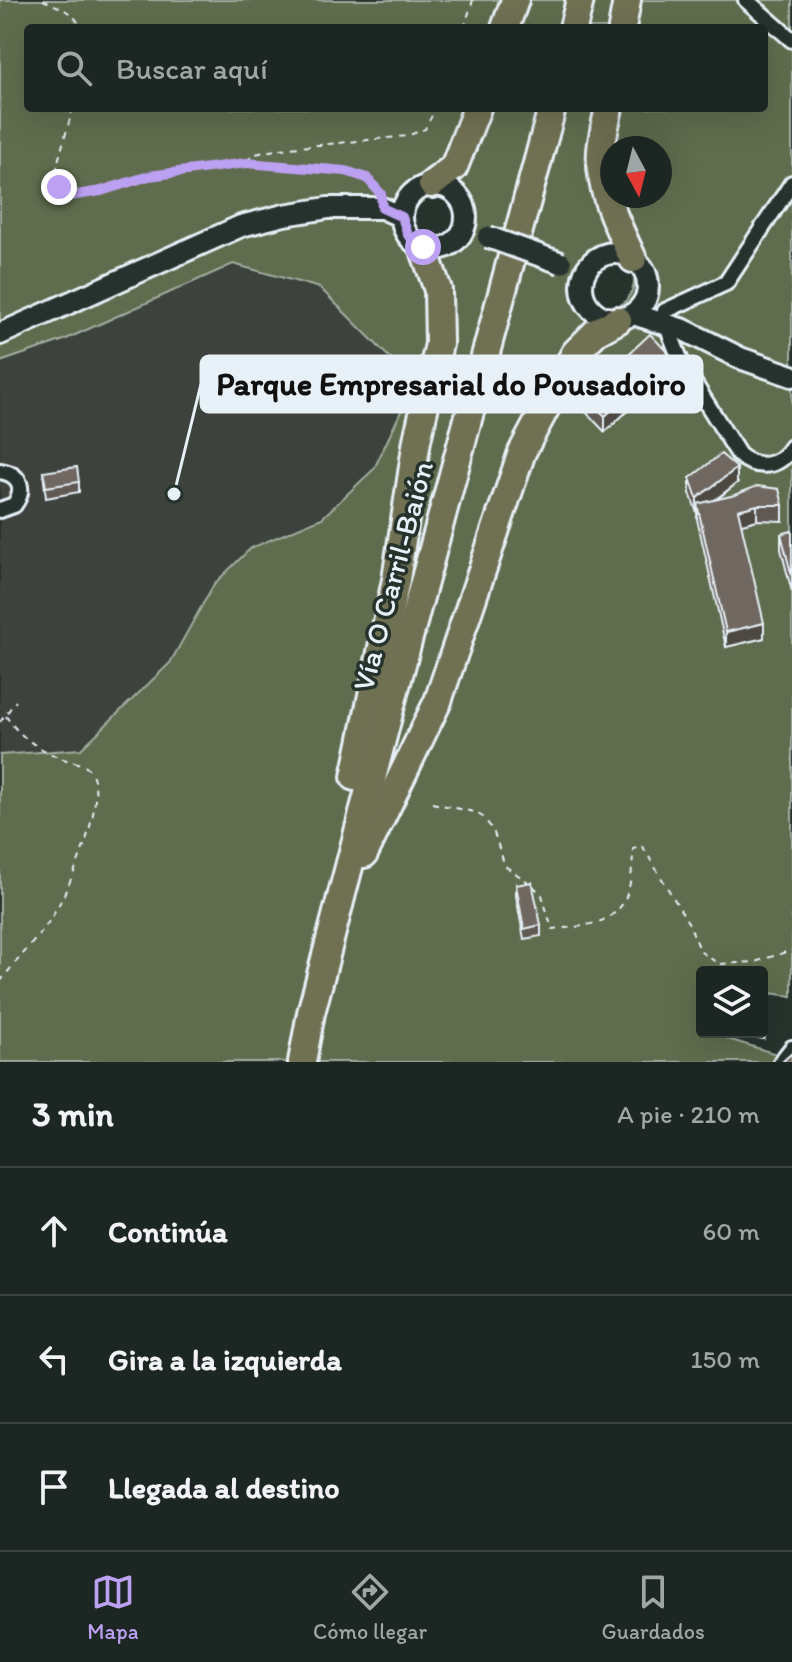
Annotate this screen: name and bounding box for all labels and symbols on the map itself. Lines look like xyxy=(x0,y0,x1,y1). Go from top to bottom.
north arrow xyxy=(600,136,672,208)
route end xyxy=(41,169,77,205)
route start xyxy=(405,229,441,265)
callout: Parque Empresarial do Pousadoiro xyxy=(201,356,702,412)
text: Parque Empresarial do Pousadoiro xyxy=(216,365,686,403)
street label: Vía O Carril-Baión xyxy=(344,457,441,695)

